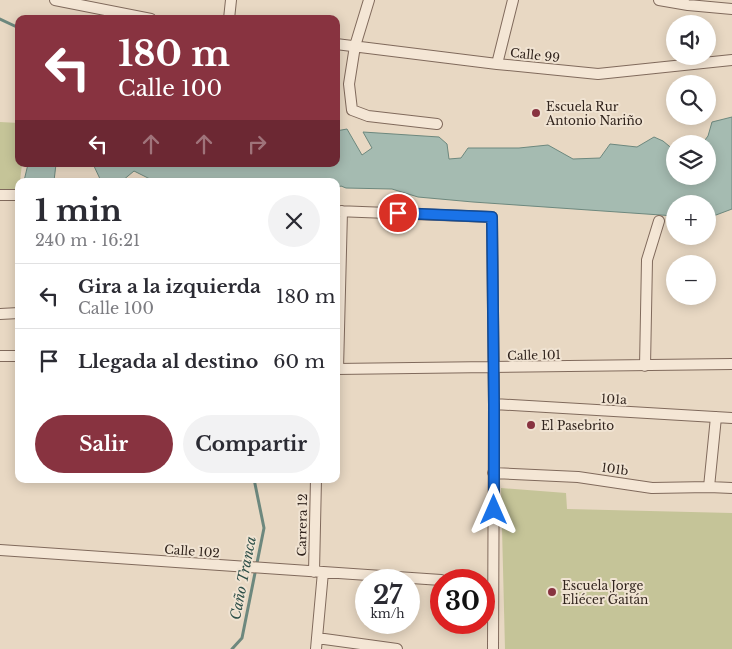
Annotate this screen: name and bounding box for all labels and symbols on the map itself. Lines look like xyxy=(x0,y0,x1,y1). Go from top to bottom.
street label: Calle 99 xyxy=(509,45,561,65)
place label: Escuela Rur Antonio Nariño xyxy=(545,99,643,128)
marker: Escuela Rur Antonio Nariño xyxy=(530,107,542,119)
pin xyxy=(377,192,419,234)
street label: Calle 101 xyxy=(507,347,561,363)
street label: 101a xyxy=(601,391,628,407)
place label: El Pasebrito xyxy=(541,418,614,433)
marker: El Pasebrito xyxy=(525,419,537,431)
street label: 101b xyxy=(601,460,630,478)
position arrow xyxy=(467,483,519,535)
street label: Carrera 12 xyxy=(294,493,310,557)
water label: Caño Tranca xyxy=(226,535,260,621)
street label: Calle 102 xyxy=(164,542,220,560)
speed limit sign: 30 xyxy=(430,569,495,634)
place label: Escuela Jorge Eliécer Gaitán xyxy=(562,578,648,607)
marker: Escuela Jorge Eliécer Gaitán xyxy=(546,586,558,598)

